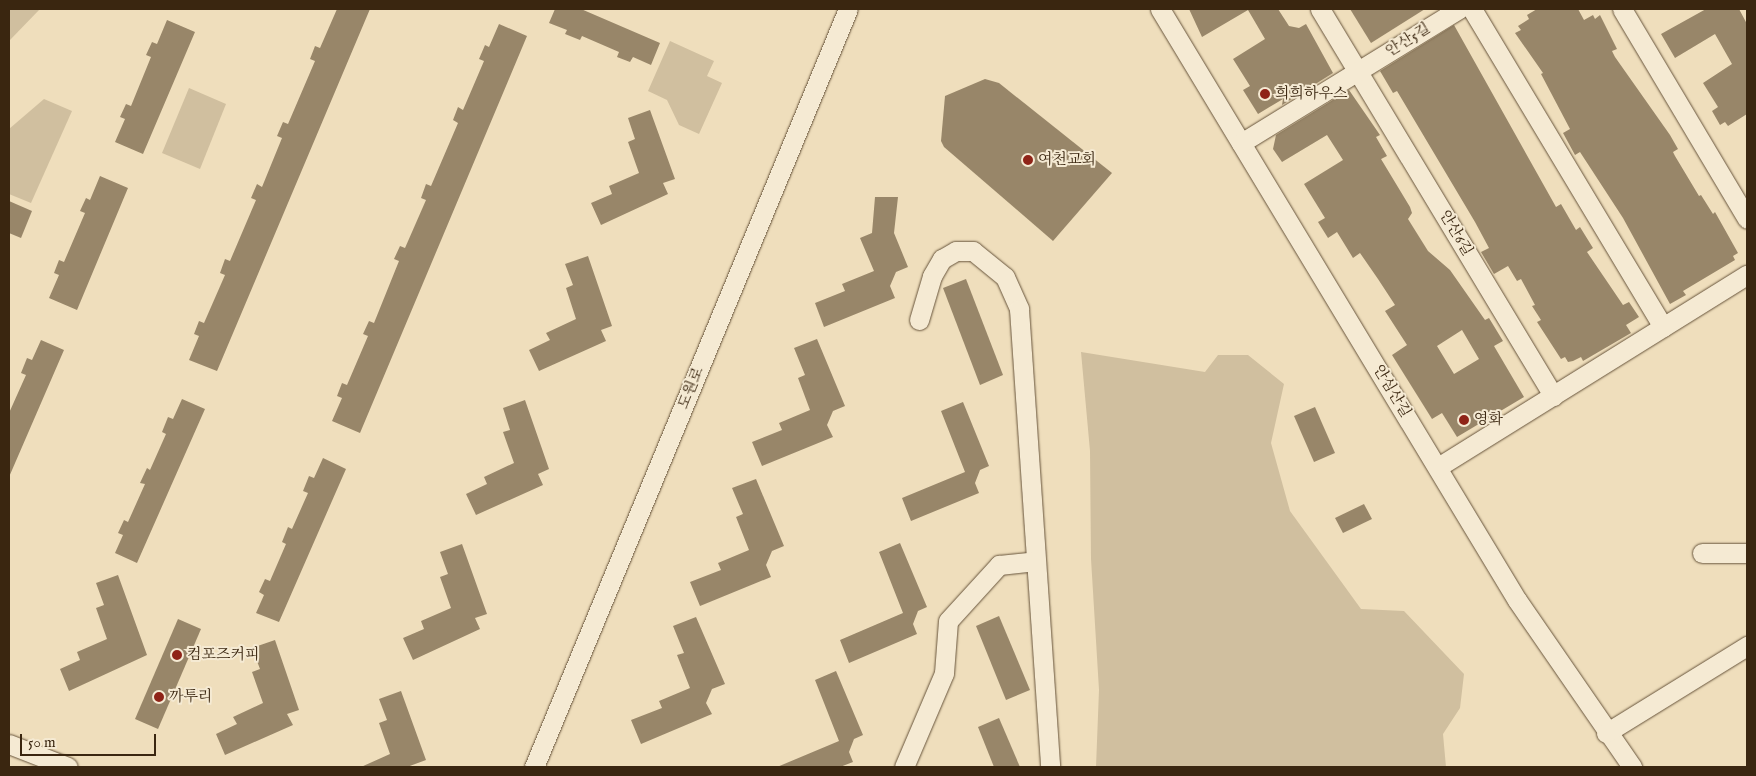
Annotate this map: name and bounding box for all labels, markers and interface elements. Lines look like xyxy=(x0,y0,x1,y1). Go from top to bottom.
street label: 안산5길 xyxy=(1382,19,1434,61)
place label: 희희하우스 xyxy=(1275,85,1347,103)
marker: 희희하우스 xyxy=(1259,88,1271,100)
place label: 여천교회 xyxy=(1038,151,1096,169)
marker: 여천교회 xyxy=(1022,154,1034,166)
street label: 안산6길 xyxy=(1435,207,1477,259)
street label: 안심산길 xyxy=(1369,362,1415,420)
street label: 도원로 xyxy=(675,364,707,412)
place label: 영화 xyxy=(1474,411,1503,429)
marker: 영화 xyxy=(1458,414,1470,426)
place label: 컴포즈커피 xyxy=(187,646,259,664)
marker: 컴포즈커피 xyxy=(171,649,183,661)
place label: 까투리 xyxy=(169,688,212,706)
marker: 까투리 xyxy=(153,691,165,703)
scale bar xyxy=(22,724,159,756)
text: 50 m xyxy=(28,733,56,752)

